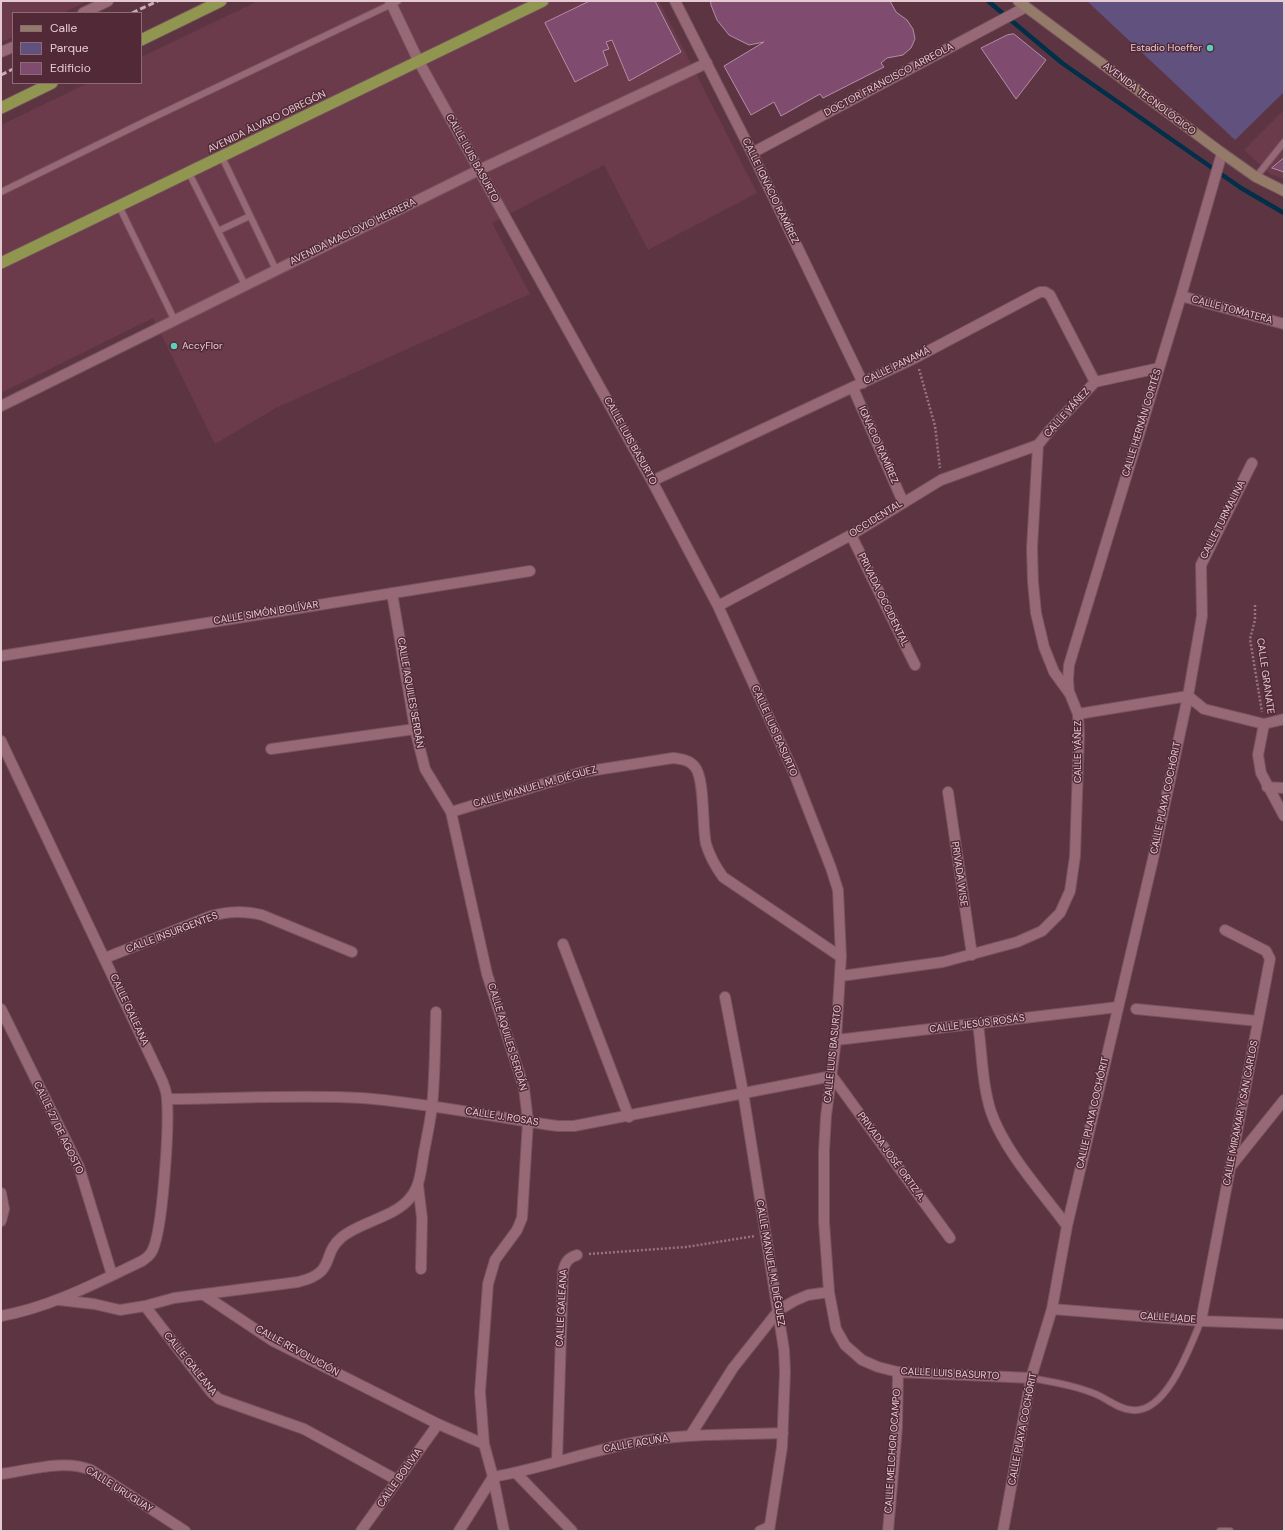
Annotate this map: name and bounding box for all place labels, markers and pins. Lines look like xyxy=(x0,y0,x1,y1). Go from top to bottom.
place label: Estadio Hoeffer xyxy=(1131,42,1202,54)
marker: Estadio Hoeffer xyxy=(1205,43,1215,53)
place label: AccyFlor xyxy=(182,340,223,352)
marker: AccyFlor xyxy=(169,341,179,351)

